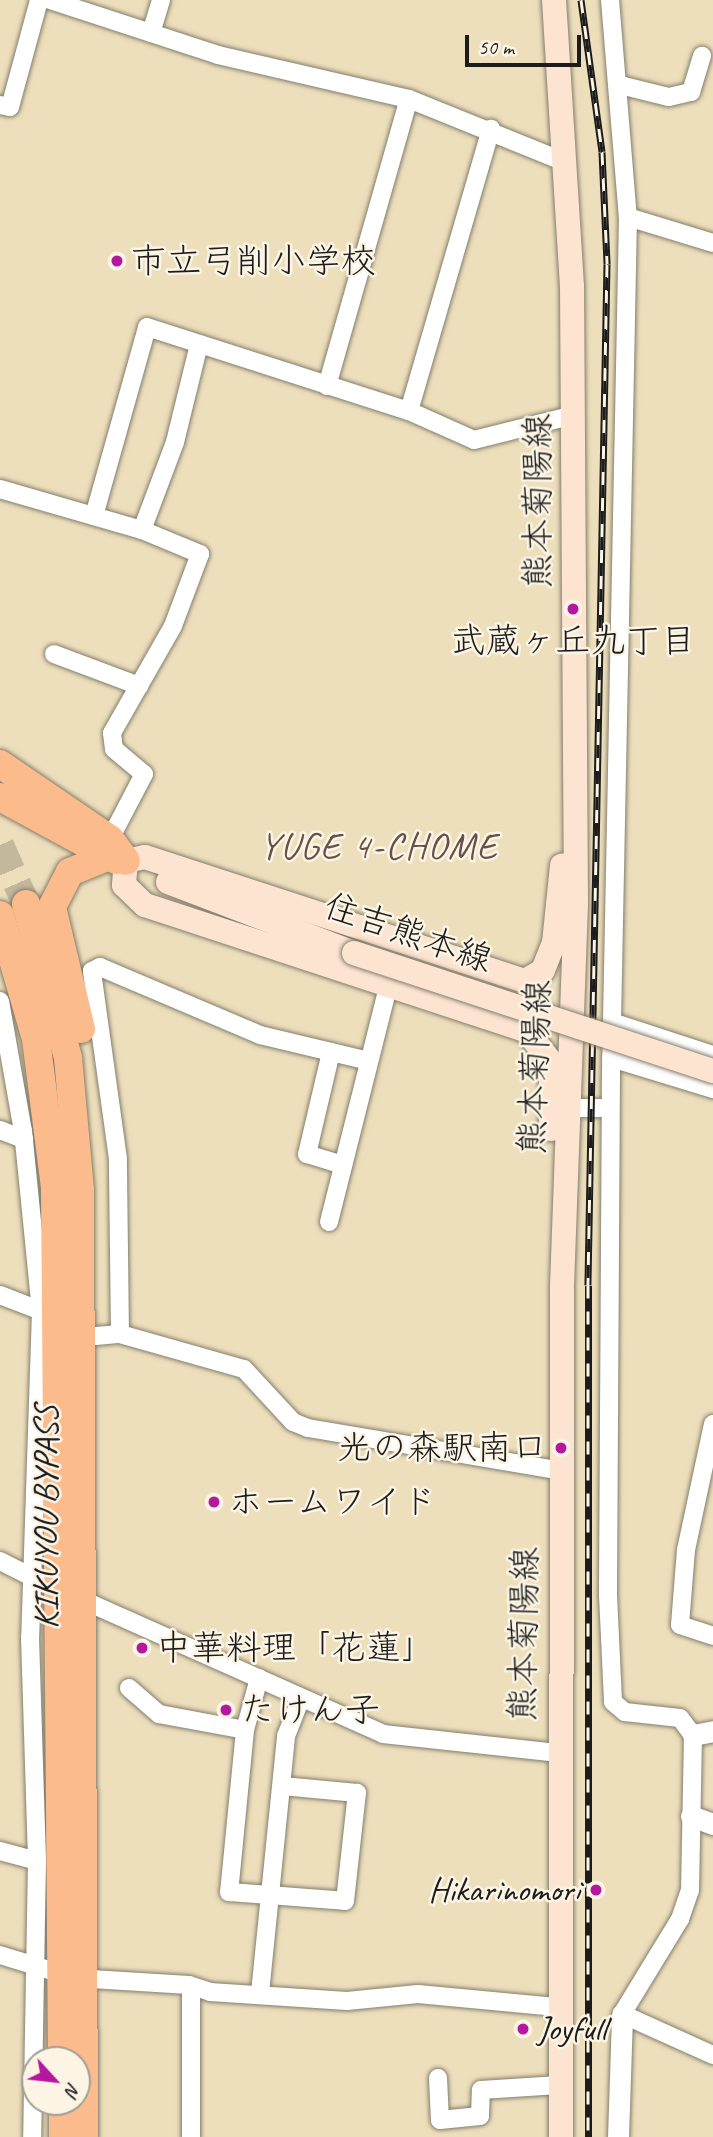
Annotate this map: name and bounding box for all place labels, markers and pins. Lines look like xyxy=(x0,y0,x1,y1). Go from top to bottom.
place label: 市立弓削小学校 xyxy=(131,240,376,282)
marker: 市立弓削小学校 xyxy=(109,253,125,269)
marker: 武蔵ヶ丘九丁目 xyxy=(565,601,581,617)
place label: 武蔵ヶ丘九丁目 xyxy=(451,620,695,662)
place label: 光の森駅南口 xyxy=(337,1427,547,1469)
marker: 光の森駅南口 xyxy=(553,1440,569,1456)
place label: ホームワイド xyxy=(228,1481,438,1523)
marker: ホームワイド xyxy=(206,1494,222,1510)
place label: 中華料理「花蓮」 xyxy=(156,1627,436,1669)
marker: 中華料理「花蓮」 xyxy=(134,1640,150,1656)
place label: たけん子 xyxy=(240,1689,380,1731)
marker: たけん子 xyxy=(218,1702,234,1718)
place label: Hikarinomori xyxy=(428,1869,580,1911)
marker: Hikarinomori xyxy=(586,1880,606,1900)
place label: Joyfull xyxy=(537,2008,606,2050)
marker: Joyfull xyxy=(515,2021,531,2037)

